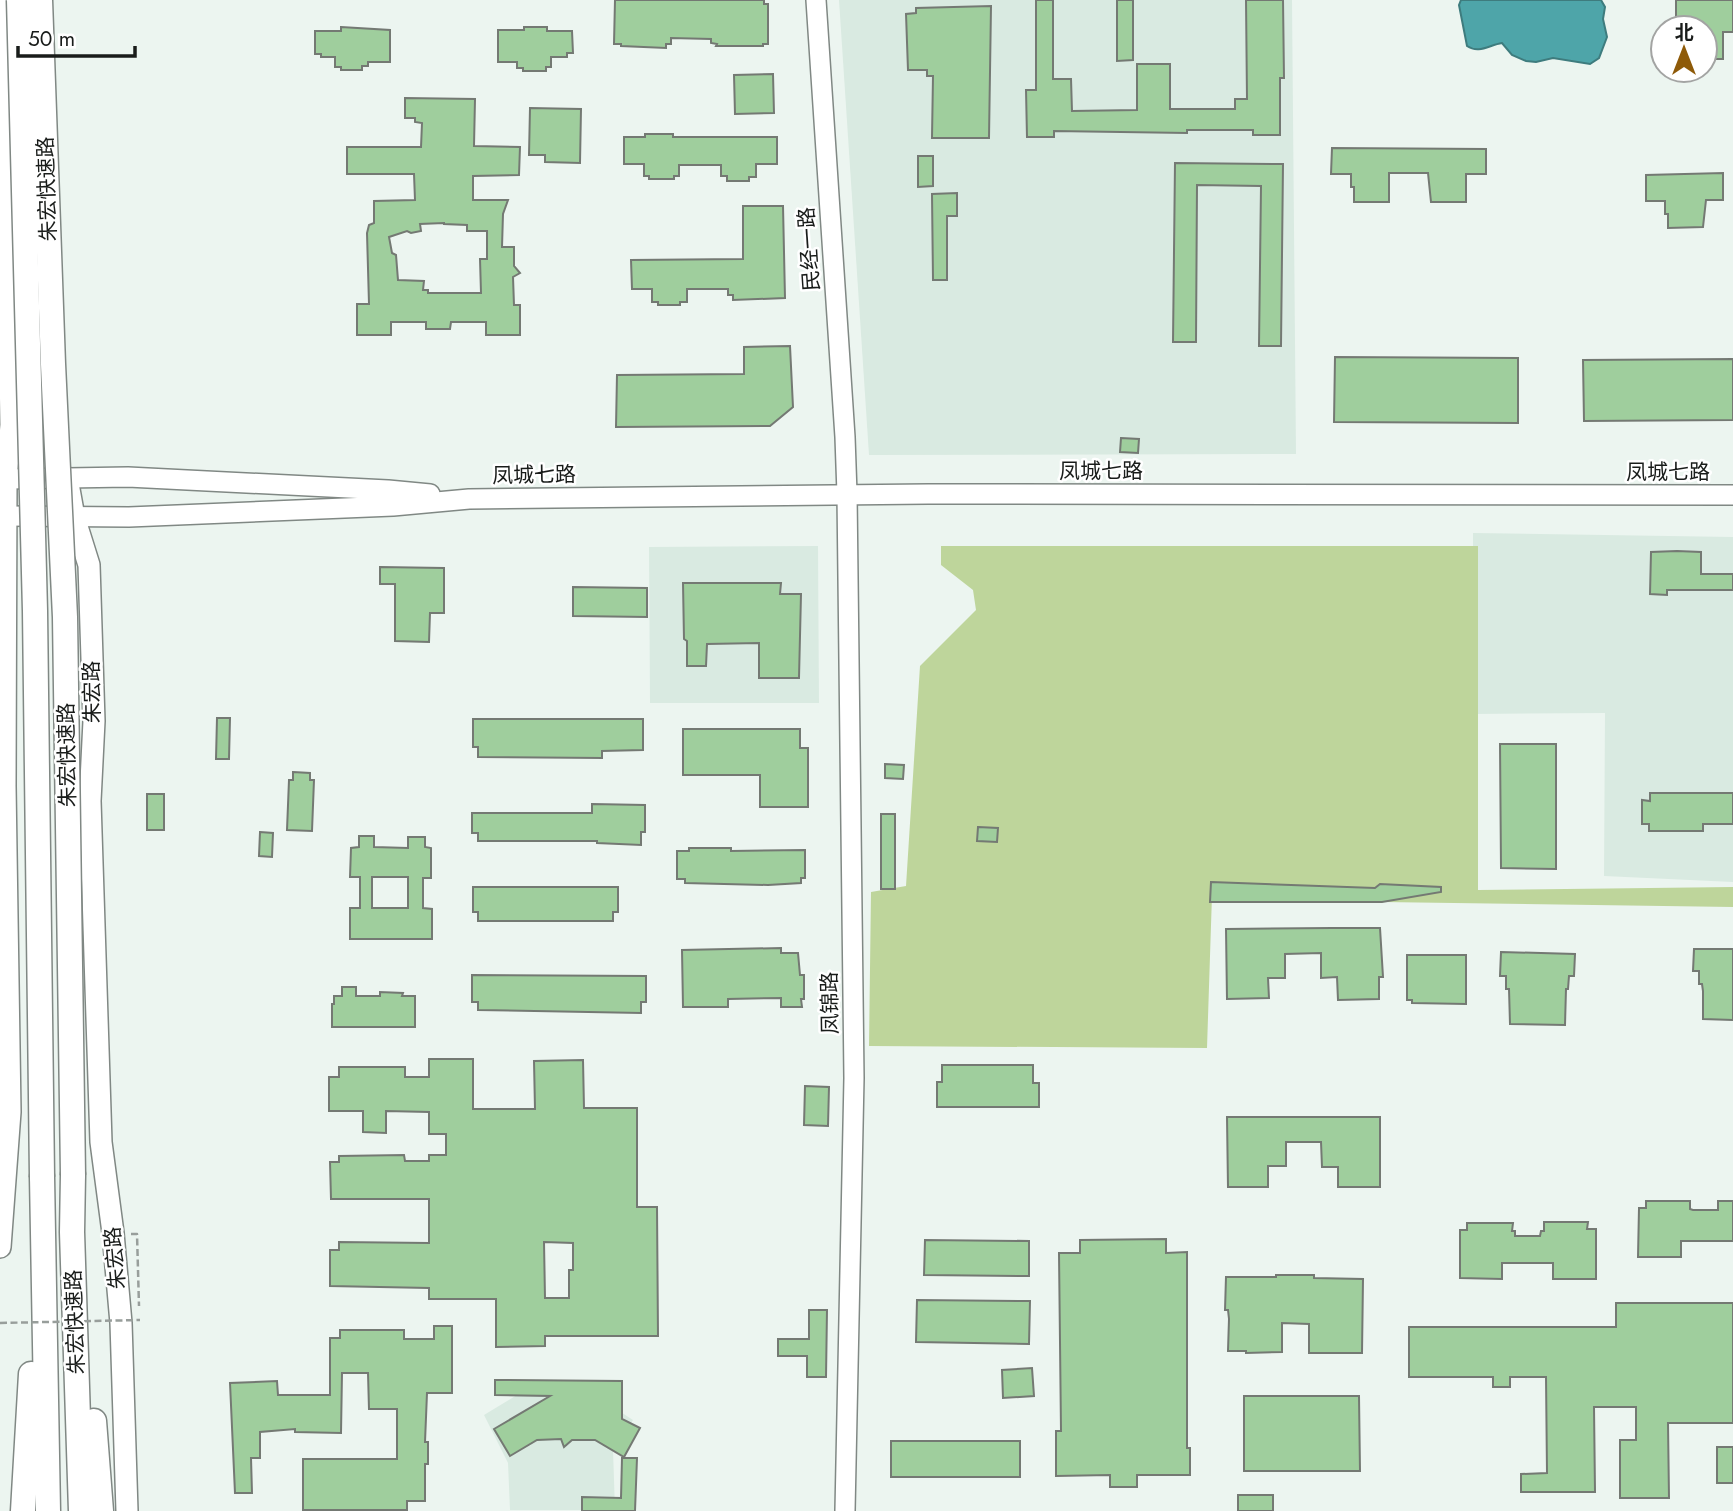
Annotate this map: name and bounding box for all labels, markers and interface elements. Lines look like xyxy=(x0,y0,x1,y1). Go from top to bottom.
scale bar xyxy=(18,14,135,58)
north arrow xyxy=(1649,14,1719,84)
text: 北 xyxy=(1674,19,1694,46)
text: 50 m xyxy=(28,24,75,54)
street label: 朱宏快速路 xyxy=(30,136,64,242)
street label: 民经一路 xyxy=(791,206,827,292)
street label: 凤城七路 xyxy=(1059,456,1143,486)
street label: 凤城七路 xyxy=(1626,457,1710,487)
street label: 凤城七路 xyxy=(492,459,576,491)
street label: 朱宏路 xyxy=(76,660,108,724)
street label: 朱宏快速路 xyxy=(51,702,83,808)
street label: 凤锦路 xyxy=(814,971,846,1035)
street label: 朱宏路 xyxy=(97,1225,133,1291)
street label: 朱宏快速路 xyxy=(58,1269,92,1375)

